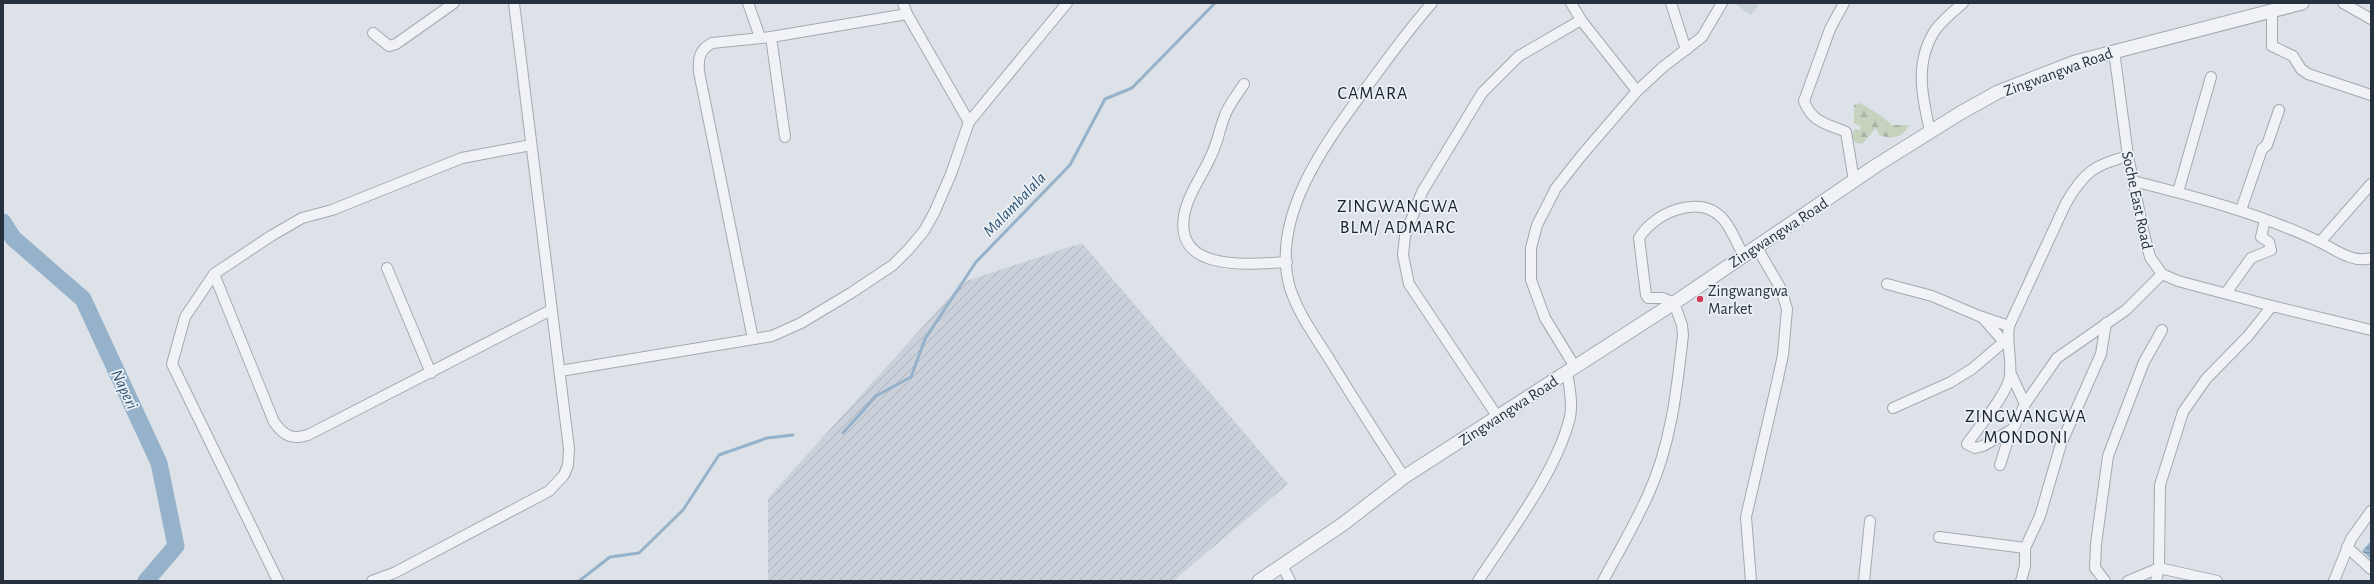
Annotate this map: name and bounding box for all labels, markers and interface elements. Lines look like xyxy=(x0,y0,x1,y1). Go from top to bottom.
street label: Zingwangwa Road xyxy=(2002,45,2115,99)
district label: CAMARA xyxy=(1338,85,1408,103)
street label: Soche East Road xyxy=(2119,150,2155,251)
water label: Malambalala xyxy=(980,169,1049,240)
street label: Zingwangwa Road xyxy=(1726,195,1831,271)
district label: ZINGWANGWA BLM/ ADMARC xyxy=(1337,198,1459,237)
place label: Zingwangwa Market xyxy=(1708,283,1788,317)
marker: Zingwangwa Market xyxy=(1695,294,1705,304)
water label: Naperi xyxy=(107,367,141,412)
street label: Zingwangwa Road xyxy=(1456,373,1561,449)
district label: ZINGWANGWA MONDONI xyxy=(1965,408,2087,447)

